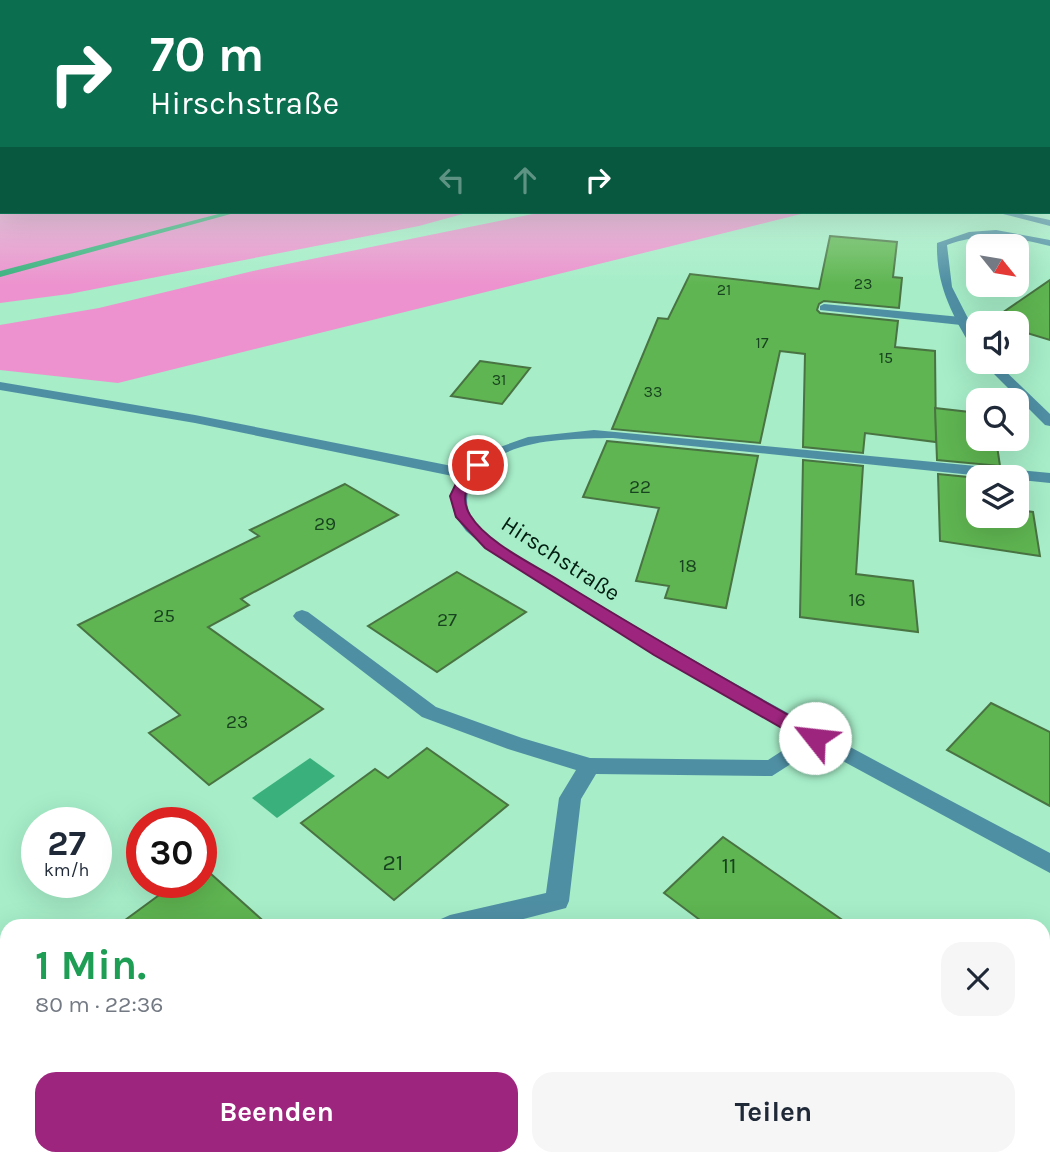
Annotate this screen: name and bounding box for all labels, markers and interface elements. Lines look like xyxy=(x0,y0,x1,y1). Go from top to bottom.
text: 70 m xyxy=(150,26,264,83)
icon: right xyxy=(35,28,126,119)
text: Hirschstraße xyxy=(150,85,339,122)
icon: left xyxy=(433,161,471,199)
icon: ahead xyxy=(506,161,544,199)
icon: right xyxy=(579,161,617,199)
north arrow xyxy=(966,234,1029,298)
map controls xyxy=(966,234,1029,528)
house number: 23 xyxy=(854,274,872,293)
house number: 21 xyxy=(717,280,731,299)
button: sound xyxy=(966,311,1029,374)
house number: 17 xyxy=(756,333,769,352)
house number: 15 xyxy=(879,348,893,367)
house number: 31 xyxy=(492,370,506,389)
house number: 33 xyxy=(644,382,662,401)
button: search xyxy=(966,388,1029,451)
pin xyxy=(448,435,508,495)
icon: arrive xyxy=(459,446,497,484)
button: layers xyxy=(966,465,1029,528)
house number: 22 xyxy=(629,476,651,498)
street label: Hirschstraße xyxy=(496,510,625,607)
house number: 29 xyxy=(314,513,336,535)
house number: 18 xyxy=(679,555,697,577)
house number: 16 xyxy=(848,589,866,611)
house number: 25 xyxy=(153,605,175,627)
house number: 27 xyxy=(437,609,457,631)
position arrow xyxy=(778,701,852,775)
house number: 23 xyxy=(226,711,248,733)
speed limit sign: 30 xyxy=(126,807,217,898)
text: 27 xyxy=(47,823,86,864)
house number: 21 xyxy=(383,849,403,876)
house number: 11 xyxy=(721,852,737,879)
text: km/h xyxy=(44,859,89,881)
text: 1 Min. xyxy=(35,940,146,990)
button: close xyxy=(941,942,1015,1016)
text: 80 m · 22:36 xyxy=(35,991,164,1018)
button: Beenden xyxy=(35,1072,518,1152)
button: Teilen xyxy=(532,1072,1015,1152)

